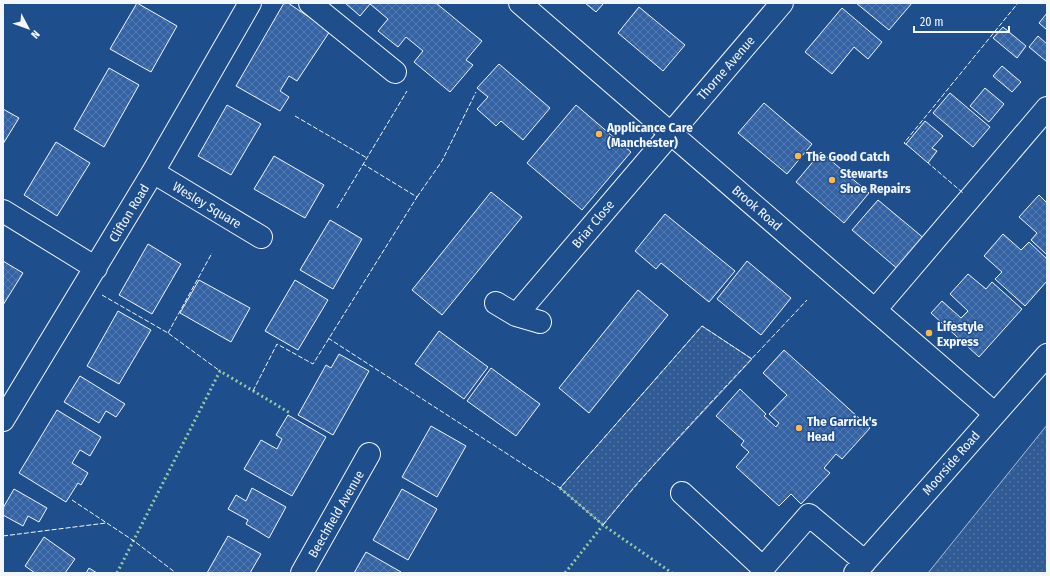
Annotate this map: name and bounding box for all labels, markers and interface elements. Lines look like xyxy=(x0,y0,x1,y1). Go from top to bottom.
north arrow xyxy=(8,8,48,48)
scale bar xyxy=(914,8,1009,34)
text: 20 m xyxy=(920,15,944,29)
text: N xyxy=(28,27,42,41)
street label: Thorne Avenue xyxy=(694,33,758,103)
place label: Applicance Care (Manchester) xyxy=(606,120,693,150)
marker: Applicance Care (Manchester) xyxy=(594,129,604,139)
place label: The Good Catch xyxy=(806,149,890,164)
marker: The Good Catch xyxy=(793,151,803,161)
place label: Stewarts Shoe Repairs xyxy=(840,166,911,196)
marker: Stewarts Shoe Repairs xyxy=(827,175,837,185)
street label: Wesley Square xyxy=(170,179,244,231)
street label: Clifton Road xyxy=(106,181,152,245)
street label: Brook Road xyxy=(729,182,785,234)
street label: Briar Close xyxy=(569,197,617,251)
place label: Lifestyle Express xyxy=(937,319,984,349)
marker: Lifestyle Express xyxy=(924,328,934,338)
place label: The Garrick's Head xyxy=(807,414,878,444)
marker: The Garrick's Head xyxy=(794,423,804,433)
street label: Moorside Road xyxy=(919,428,983,498)
street label: Beechfield Avenue xyxy=(305,468,367,560)

